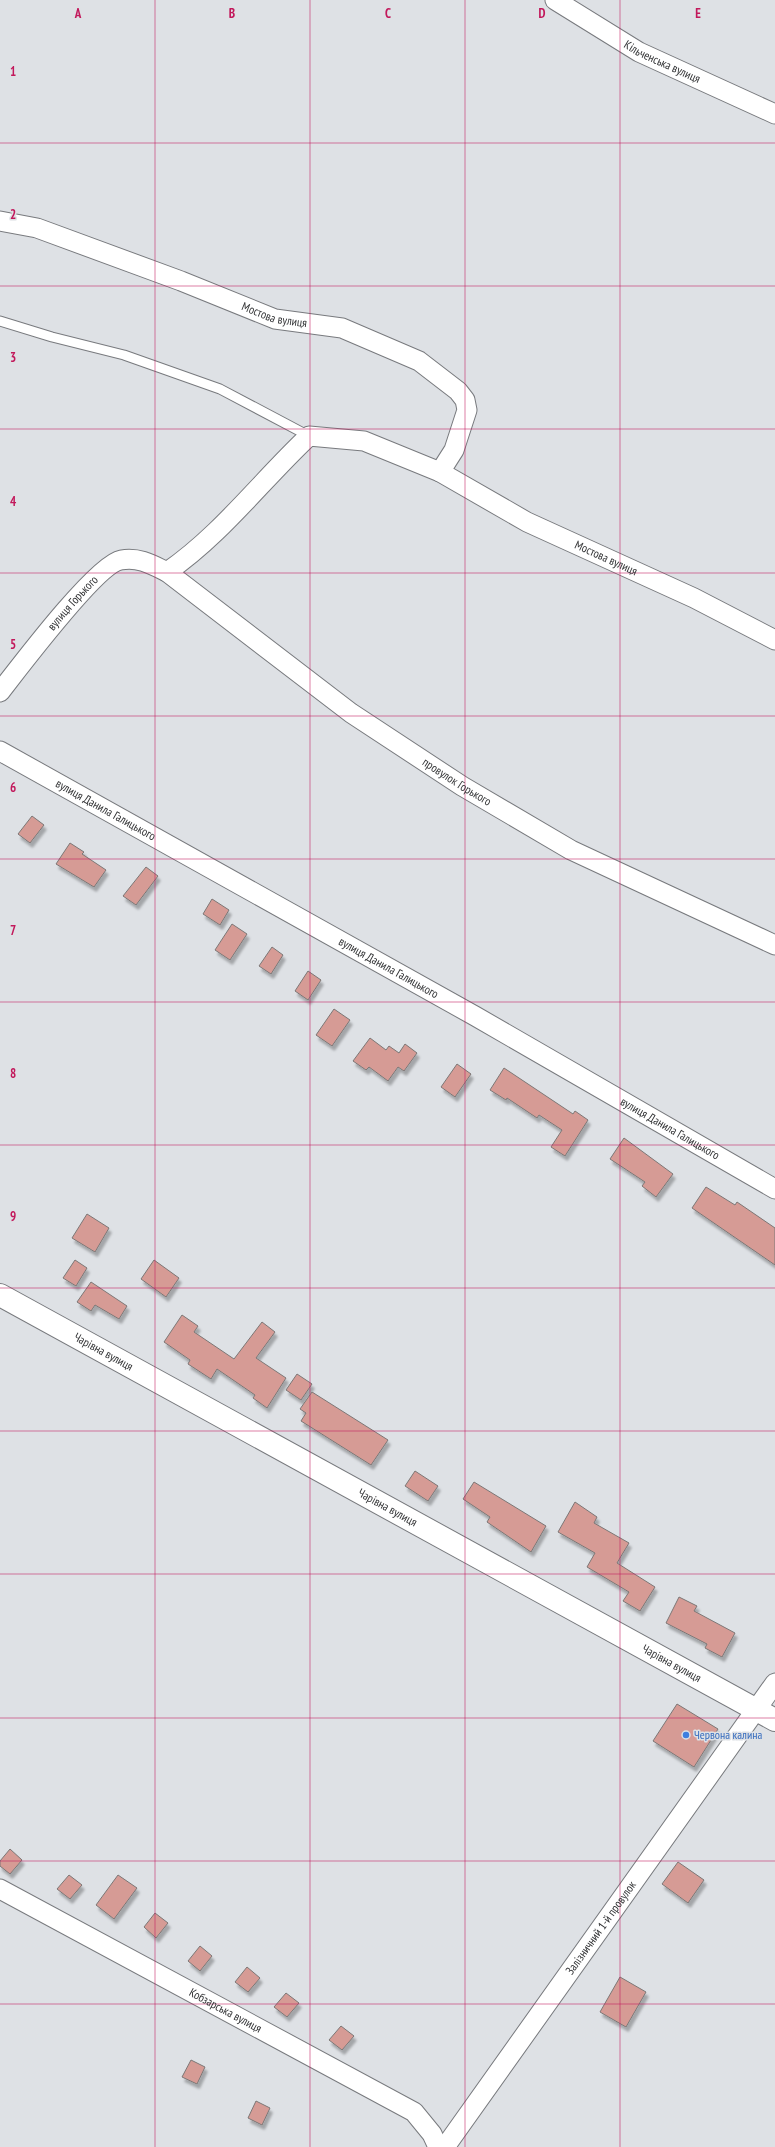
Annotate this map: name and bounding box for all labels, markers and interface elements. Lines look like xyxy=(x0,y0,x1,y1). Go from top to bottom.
text: A xyxy=(74,5,82,22)
text: B xyxy=(229,5,235,22)
text: C xyxy=(385,5,391,22)
text: D xyxy=(539,5,546,22)
text: E xyxy=(695,5,701,22)
street label: Кільченська вулиця xyxy=(622,37,703,86)
text: 1 xyxy=(10,63,16,80)
text: 2 xyxy=(10,206,16,223)
street label: Мостова вулиця xyxy=(240,298,308,330)
text: 3 xyxy=(10,349,16,366)
text: 4 xyxy=(10,493,17,510)
street label: Мостова вулиця xyxy=(572,537,640,578)
street label: вулиця Горького xyxy=(44,572,101,633)
text: 5 xyxy=(10,636,16,653)
street label: провулок Горького xyxy=(420,754,494,809)
street label: вулиця Данила Галицького xyxy=(53,776,159,843)
text: 6 xyxy=(10,779,16,796)
text: 7 xyxy=(10,922,16,939)
street label: вулиця Данила Галицького xyxy=(336,933,441,1001)
text: 8 xyxy=(10,1065,16,1082)
street label: вулиця Данила Галицького xyxy=(618,1093,723,1163)
text: 9 xyxy=(10,1208,16,1225)
street label: Чарівна вулиця xyxy=(71,1329,136,1374)
street label: Чарівна вулиця xyxy=(356,1485,420,1530)
street label: Чарівна вулиця xyxy=(640,1641,704,1685)
place label: Червона калина xyxy=(694,1727,762,1742)
marker: Червона калина xyxy=(681,1730,691,1740)
street label: Залізничний 1-й провулок xyxy=(562,1877,639,1977)
street label: Кобзарська вулиця xyxy=(187,1984,265,2036)

